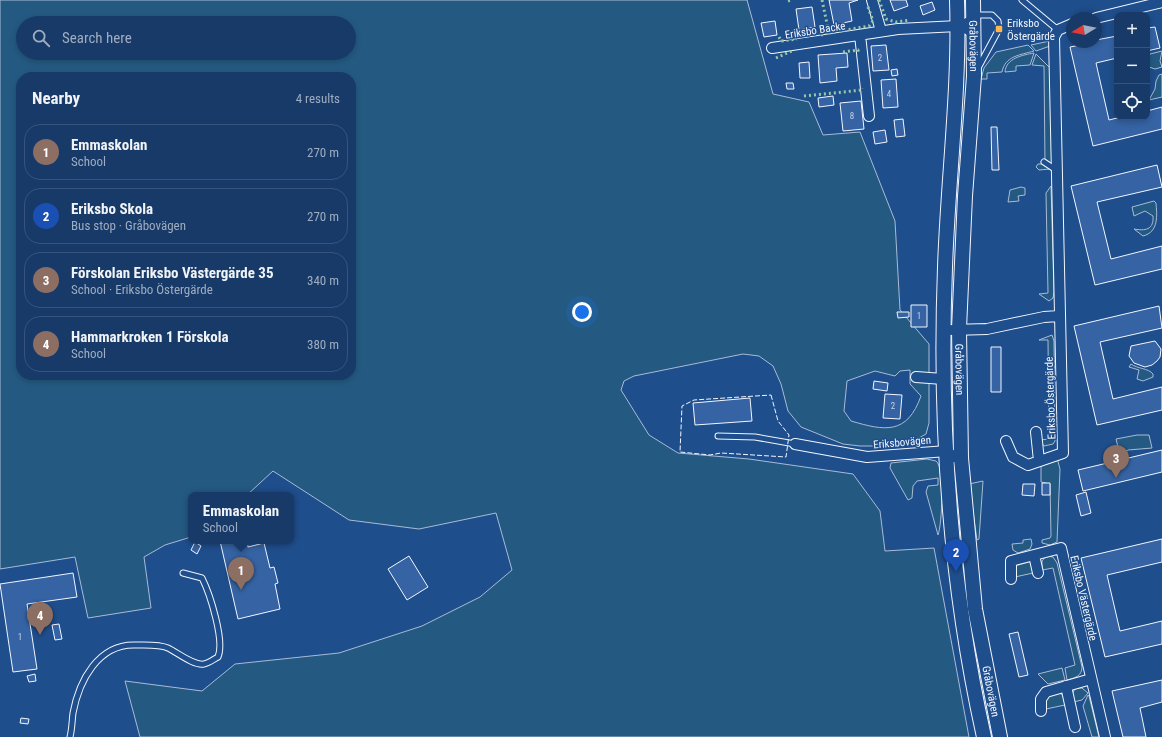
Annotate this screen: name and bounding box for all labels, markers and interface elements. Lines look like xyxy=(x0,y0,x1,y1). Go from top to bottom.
north arrow xyxy=(1066,12,1102,48)
map controls xyxy=(1114,12,1150,120)
button: + xyxy=(1114,12,1150,48)
search box xyxy=(16,16,356,60)
place label: Eriksbo Östergärde xyxy=(1007,17,1055,43)
street label: Eriksbo Backe xyxy=(784,19,846,42)
street label: Gråbovägen xyxy=(966,20,980,72)
marker: Eriksbo Östergärde xyxy=(994,24,1004,34)
icon: search xyxy=(30,27,52,49)
text: Search here xyxy=(62,29,132,47)
button: − xyxy=(1114,48,1150,84)
house number: 2 xyxy=(878,53,883,63)
button: locate xyxy=(1114,84,1150,120)
text: Nearby xyxy=(32,88,80,108)
house number: 4 xyxy=(887,89,892,99)
text: 4 results xyxy=(296,91,340,106)
house number: 8 xyxy=(850,111,854,121)
text: Emmaskolan xyxy=(71,136,147,154)
text: 1 xyxy=(43,145,49,160)
text: 270 m xyxy=(307,145,339,160)
text: School xyxy=(71,154,106,169)
text: Eriksbo Skola xyxy=(71,200,153,218)
text: 2 xyxy=(43,209,49,224)
text: 270 m xyxy=(307,209,339,224)
text: Bus stop · Gråbovägen xyxy=(71,218,186,233)
text: Förskolan Eriksbo Västergärde 35 xyxy=(71,264,273,282)
text: 3 xyxy=(43,273,49,288)
text: 340 m xyxy=(307,273,339,288)
text: School · Eriksbo Östergärde xyxy=(71,282,213,297)
your location xyxy=(572,302,592,322)
house number: 1 xyxy=(917,311,921,321)
text: Hammarkroken 1 Förskola xyxy=(71,328,229,346)
text: 4 xyxy=(43,337,49,352)
text: 380 m xyxy=(307,337,339,352)
street label: Gråbovägen xyxy=(952,344,966,395)
text: School xyxy=(71,346,106,361)
street label: Eriksbo Östergärde xyxy=(1043,356,1058,440)
house number: 2 xyxy=(891,401,896,411)
street label: Eriksbovägen xyxy=(873,433,931,452)
pin: 3 xyxy=(1103,445,1129,478)
popup xyxy=(188,492,294,544)
text: Emmaskolan xyxy=(203,502,279,520)
text: School xyxy=(203,520,238,535)
pin: 2 xyxy=(943,539,969,572)
street label: Eriksbo Västergärde xyxy=(1067,554,1100,642)
pin: 1 xyxy=(228,557,254,590)
pin: 4 xyxy=(27,602,53,635)
house number: 1 xyxy=(18,632,22,642)
street label: Gråbovägen xyxy=(979,665,1002,718)

